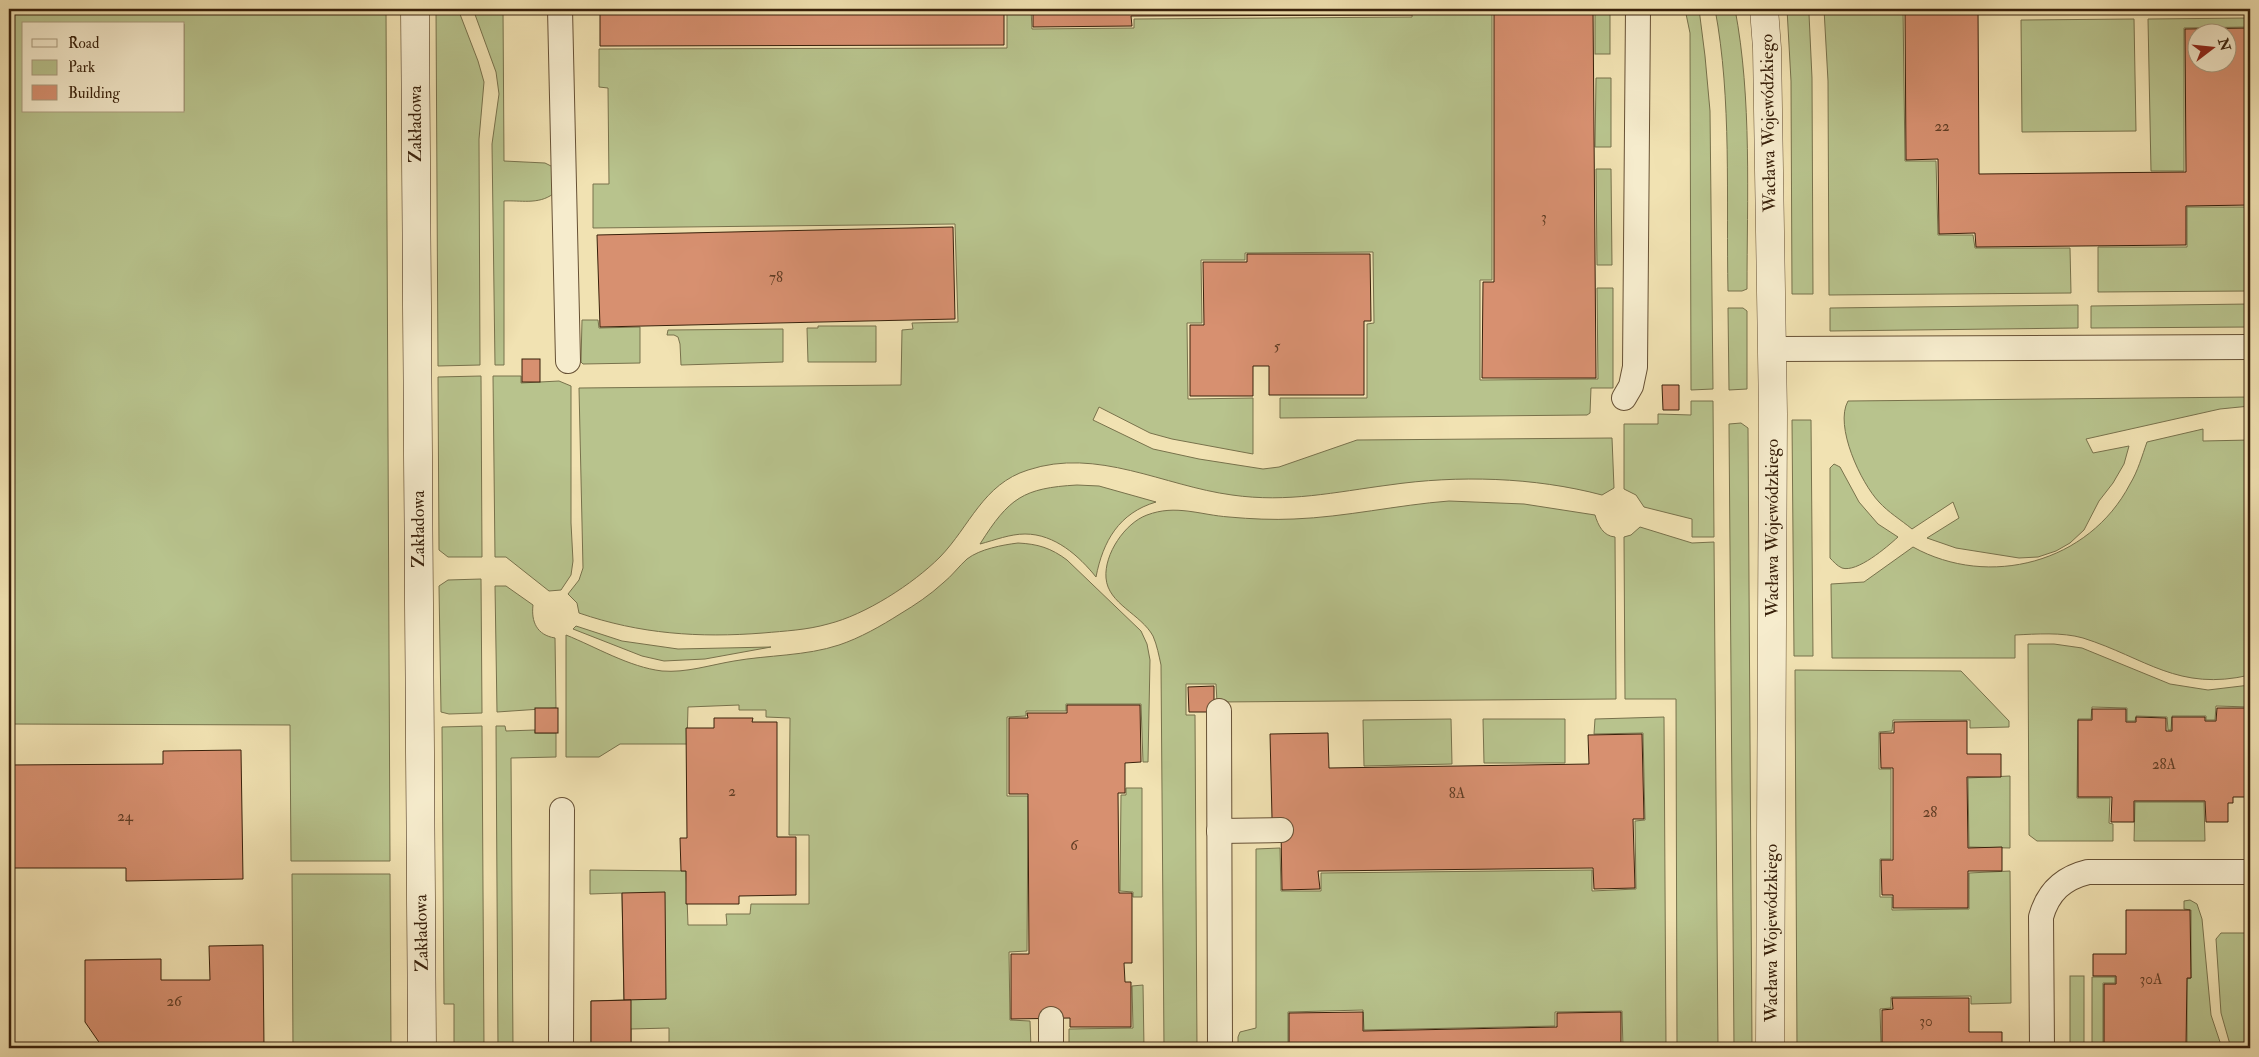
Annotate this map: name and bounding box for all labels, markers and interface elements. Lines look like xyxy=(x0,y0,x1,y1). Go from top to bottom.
legend xyxy=(22,22,185,112)
north arrow xyxy=(2186,22,2236,72)
street label: Wacława Wojewódzkiego xyxy=(1755,33,1782,213)
text: Road xyxy=(68,34,100,53)
text: N xyxy=(2214,35,2234,53)
text: Park xyxy=(68,58,95,77)
text: Building xyxy=(68,84,120,103)
street label: Zakładowa xyxy=(404,85,427,163)
house number: 22 xyxy=(1934,117,1950,136)
house number: 3 xyxy=(1541,208,1547,227)
house number: 78 xyxy=(769,268,783,287)
house number: 5 xyxy=(1274,337,1281,356)
street label: Wacława Wojewódzkiego xyxy=(1761,439,1784,618)
street label: Zakładowa xyxy=(407,490,430,568)
house number: 28A xyxy=(2152,755,2177,774)
house number: 2 xyxy=(728,782,736,801)
house number: 8A xyxy=(1449,784,1466,803)
house number: 28 xyxy=(1923,803,1937,822)
house number: 24 xyxy=(117,807,134,826)
house number: 6 xyxy=(1070,836,1079,855)
street label: Wacława Wojewódzkiego xyxy=(1760,844,1783,1023)
street label: Zakładowa xyxy=(409,893,434,972)
house number: 30A xyxy=(2140,970,2163,989)
house number: 26 xyxy=(166,992,183,1011)
house number: 30 xyxy=(1919,1012,1933,1031)

